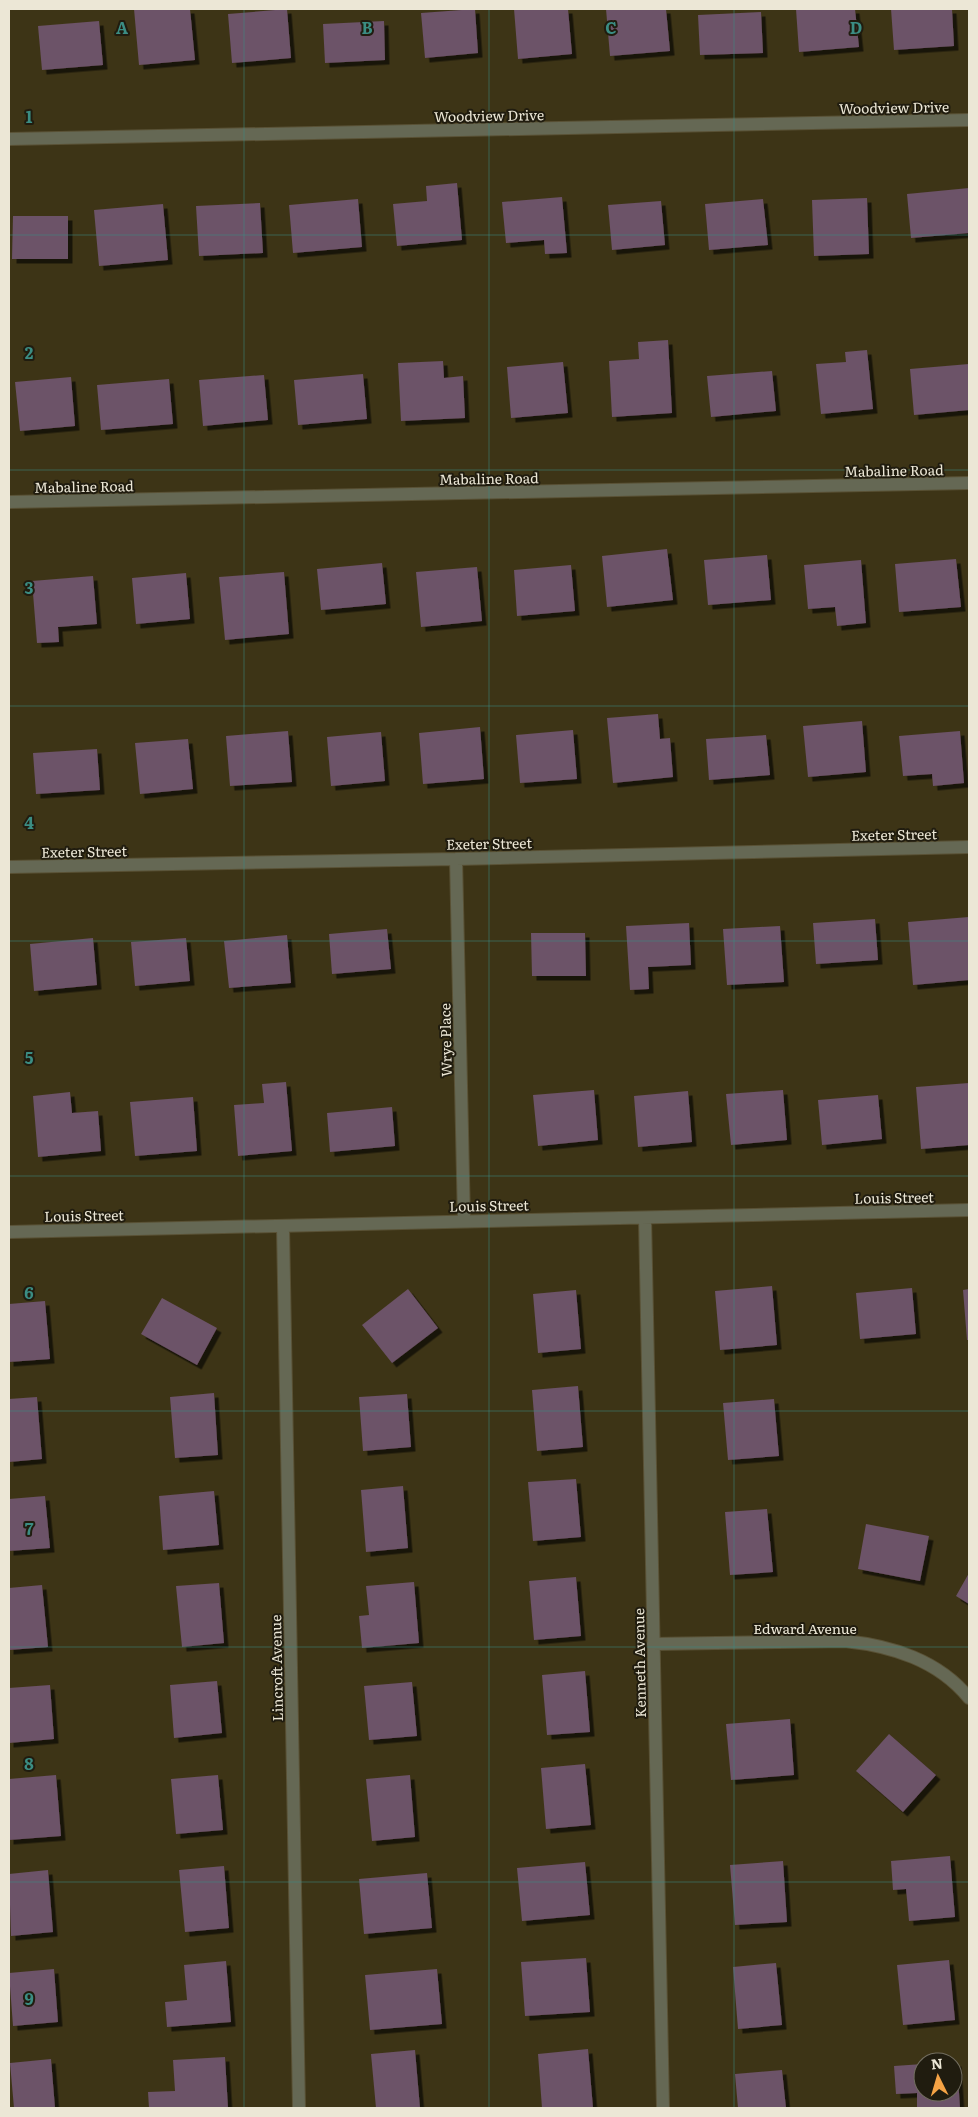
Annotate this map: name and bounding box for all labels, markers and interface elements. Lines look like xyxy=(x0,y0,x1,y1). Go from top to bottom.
text: A xyxy=(116,15,128,39)
text: B xyxy=(361,15,373,39)
text: C xyxy=(605,15,617,39)
text: D xyxy=(850,15,862,39)
street label: Woodview Drive xyxy=(839,96,949,118)
text: 1 xyxy=(26,104,33,128)
street label: Woodview Drive xyxy=(434,104,544,126)
text: 2 xyxy=(25,340,34,364)
street label: Mabaline Road xyxy=(844,459,944,481)
street label: Mabaline Road xyxy=(439,467,539,489)
street label: Mabaline Road xyxy=(34,475,134,497)
text: 3 xyxy=(25,575,34,599)
text: 4 xyxy=(24,810,34,834)
street label: Exeter Street xyxy=(851,823,937,845)
street label: Exeter Street xyxy=(446,832,532,854)
street label: Exeter Street xyxy=(41,840,127,862)
street label: Wrye Place xyxy=(434,1003,456,1077)
text: 5 xyxy=(25,1045,34,1069)
street label: Louis Street xyxy=(854,1186,934,1208)
street label: Louis Street xyxy=(449,1194,529,1216)
street label: Louis Street xyxy=(44,1204,124,1226)
text: 6 xyxy=(24,1280,34,1304)
text: 7 xyxy=(25,1516,34,1540)
street label: Kenneth Avenue xyxy=(628,1608,650,1718)
street label: Lincroft Avenue xyxy=(265,1614,287,1722)
street label: Edward Avenue xyxy=(753,1618,857,1638)
text: 8 xyxy=(24,1751,34,1775)
text: 9 xyxy=(24,1986,34,2010)
north arrow xyxy=(913,2052,963,2102)
text: N xyxy=(930,2053,944,2074)

